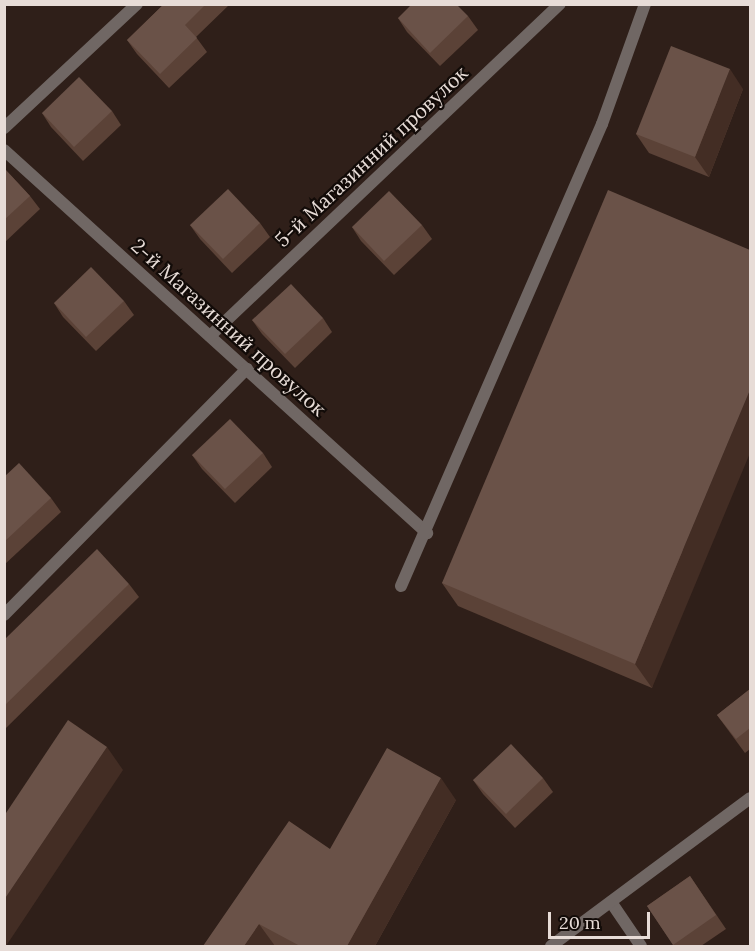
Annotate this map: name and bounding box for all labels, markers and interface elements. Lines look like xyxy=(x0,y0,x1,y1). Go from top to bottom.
street label: 5-й Магазинний провулок xyxy=(270,60,472,252)
street label: 2-й Магазинний провулок xyxy=(127,233,331,421)
scale bar xyxy=(551,900,653,938)
text: 20 m xyxy=(559,911,601,934)

